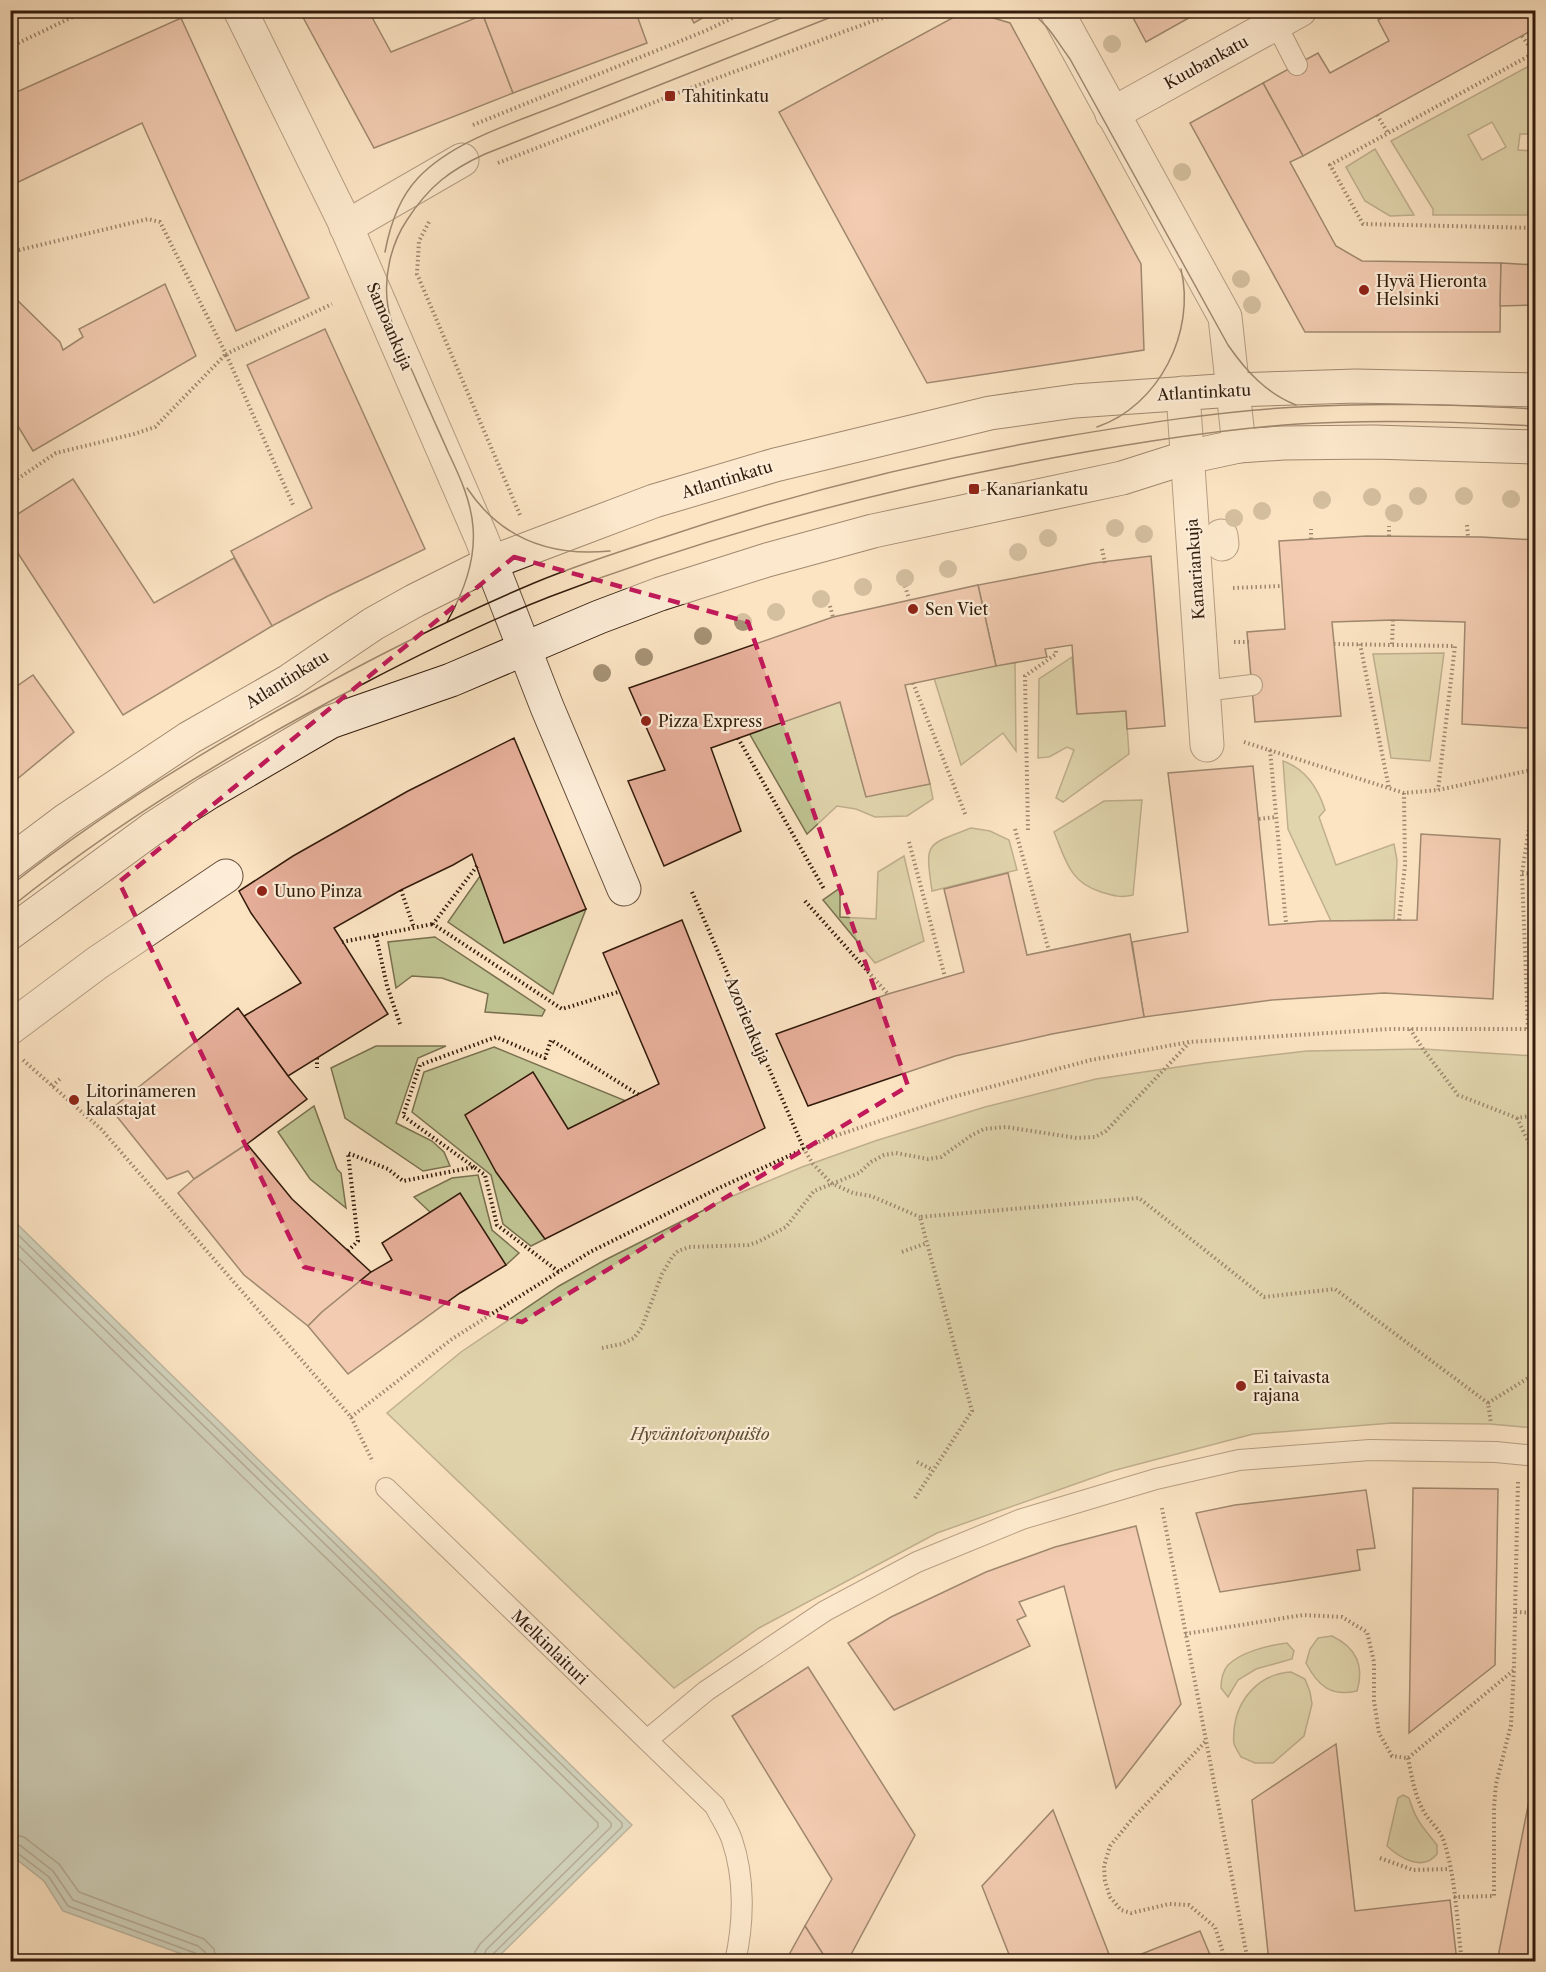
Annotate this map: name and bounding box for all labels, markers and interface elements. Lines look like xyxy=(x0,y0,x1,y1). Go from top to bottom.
street label: Kuubankatu xyxy=(1160,31,1252,93)
place label: Tahitinkatu xyxy=(682,86,769,106)
marker: Tahitinkatu xyxy=(663,89,677,103)
place label: Hyvä Hieronta Helsinki xyxy=(1376,271,1488,309)
street label: Samoankuja xyxy=(363,279,418,373)
marker: Hyvä Hieronta Helsinki xyxy=(1357,283,1371,297)
street label: Atlantinkatu xyxy=(1156,380,1252,404)
street label: Atlantinkatu xyxy=(678,456,775,503)
place label: Kanariankatu xyxy=(986,479,1088,499)
marker: Kanariankatu xyxy=(967,482,981,496)
street label: Kanariankuja xyxy=(1181,517,1209,620)
place label: Sen Viet xyxy=(925,599,989,619)
marker: Sen Viet xyxy=(906,602,920,616)
street label: Atlantinkatu xyxy=(241,646,332,713)
place label: Pizza Express xyxy=(658,711,762,731)
marker: Pizza Express xyxy=(639,714,653,728)
place label: Uuno Pinza xyxy=(274,881,363,901)
marker: Uuno Pinza xyxy=(255,884,269,898)
street label: Azorienkuja xyxy=(720,973,776,1067)
place label: Litorinameren kalastajat xyxy=(86,1081,196,1119)
marker: Litorinameren kalastajat xyxy=(67,1093,81,1107)
place label: Ei taivasta rajana xyxy=(1253,1367,1330,1405)
marker: Ei taivasta rajana xyxy=(1234,1379,1248,1393)
park label: Hyväntoivonpuisto xyxy=(628,1424,770,1444)
street label: Melkinlaituri xyxy=(508,1605,593,1689)

